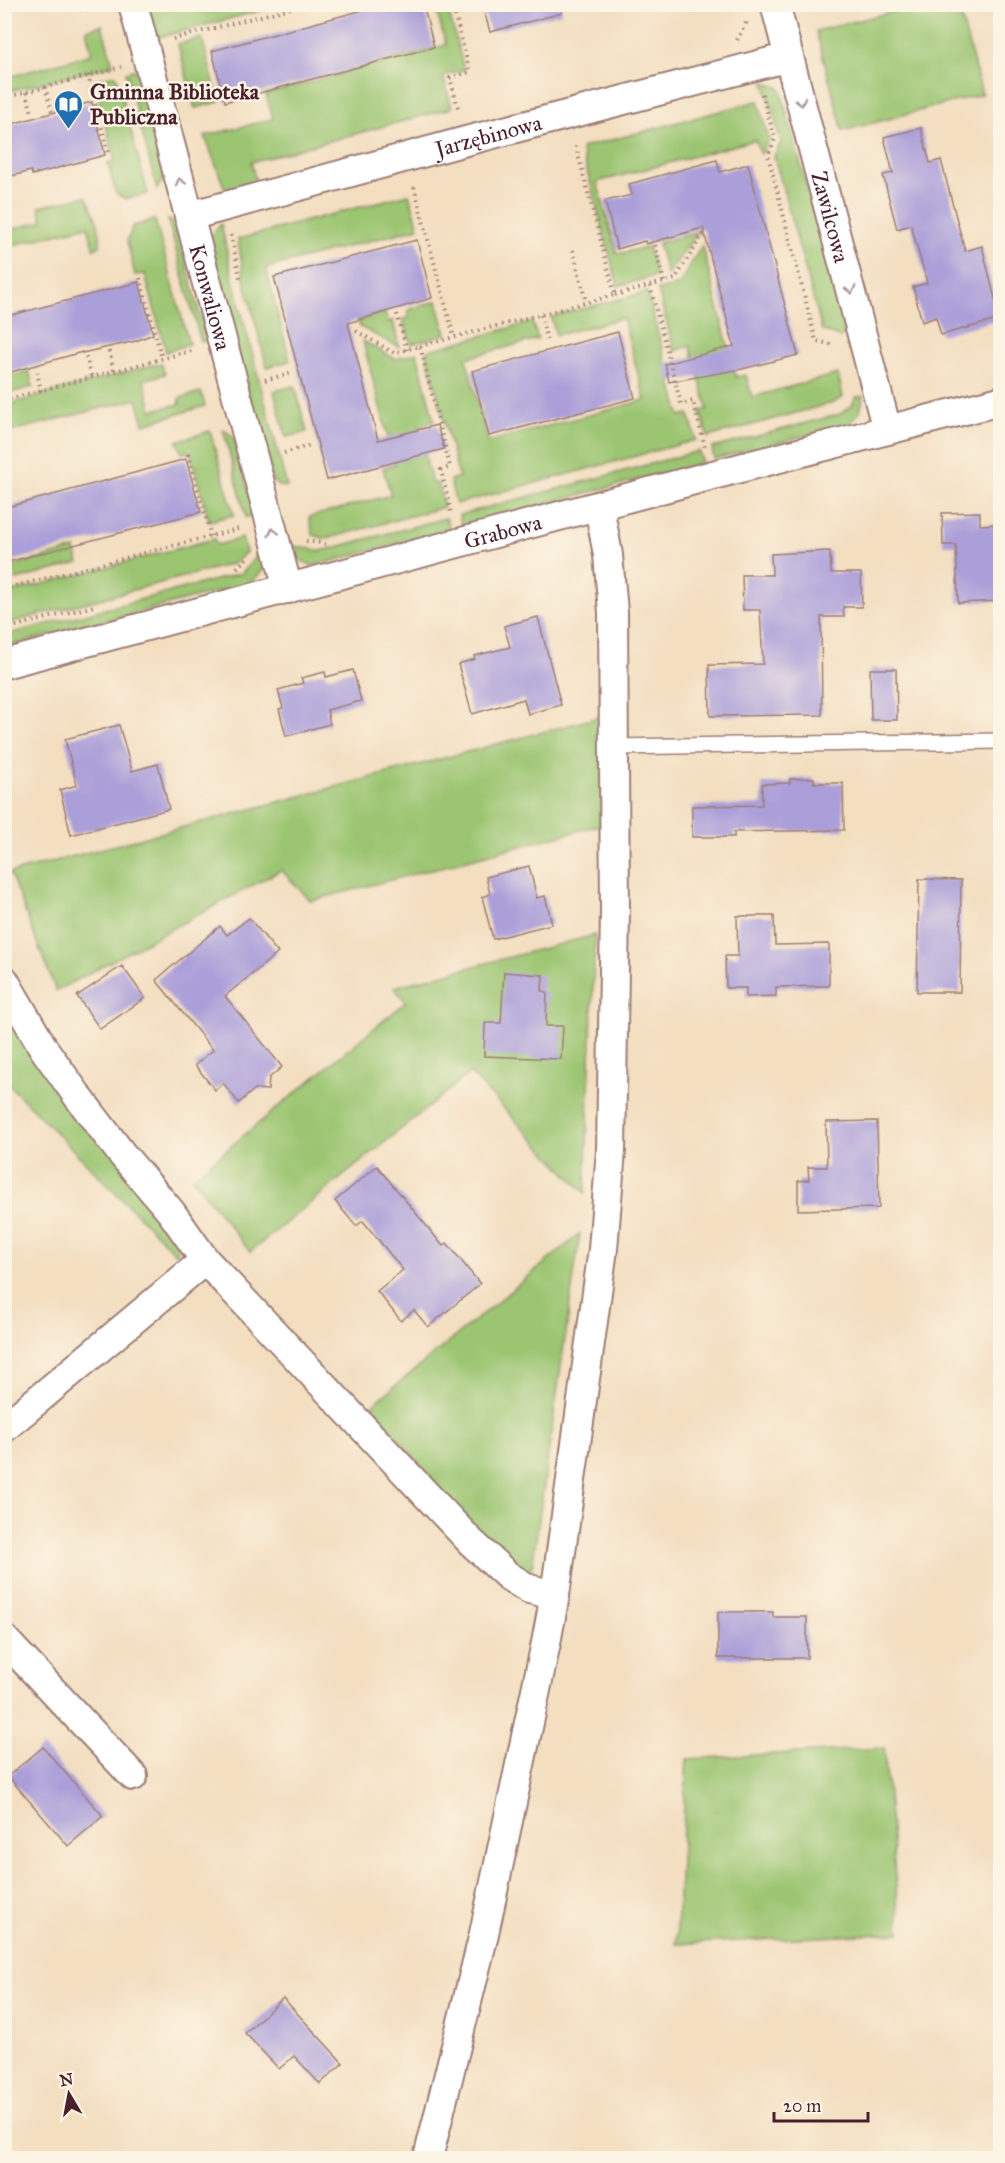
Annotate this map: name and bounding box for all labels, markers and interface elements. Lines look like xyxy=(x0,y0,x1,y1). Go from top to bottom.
place label: Gminna Biblioteka Publiczna xyxy=(90,78,260,130)
library icon: Gminna Biblioteka Publiczna xyxy=(53,88,85,130)
one-way arrow xyxy=(794,96,806,106)
street label: Jarzębinowa xyxy=(430,109,545,163)
street label: Zawilcowa xyxy=(806,168,856,266)
one-way arrow xyxy=(174,177,187,187)
street label: Konwaliowa xyxy=(183,241,237,354)
one-way arrow xyxy=(844,285,857,295)
street label: Grabowa xyxy=(461,508,545,555)
one-way arrow xyxy=(268,527,280,538)
north arrow xyxy=(39,2064,99,2124)
text: N xyxy=(58,2069,75,2090)
scale bar xyxy=(774,2085,868,2123)
text: 20 m xyxy=(783,2095,821,2117)

